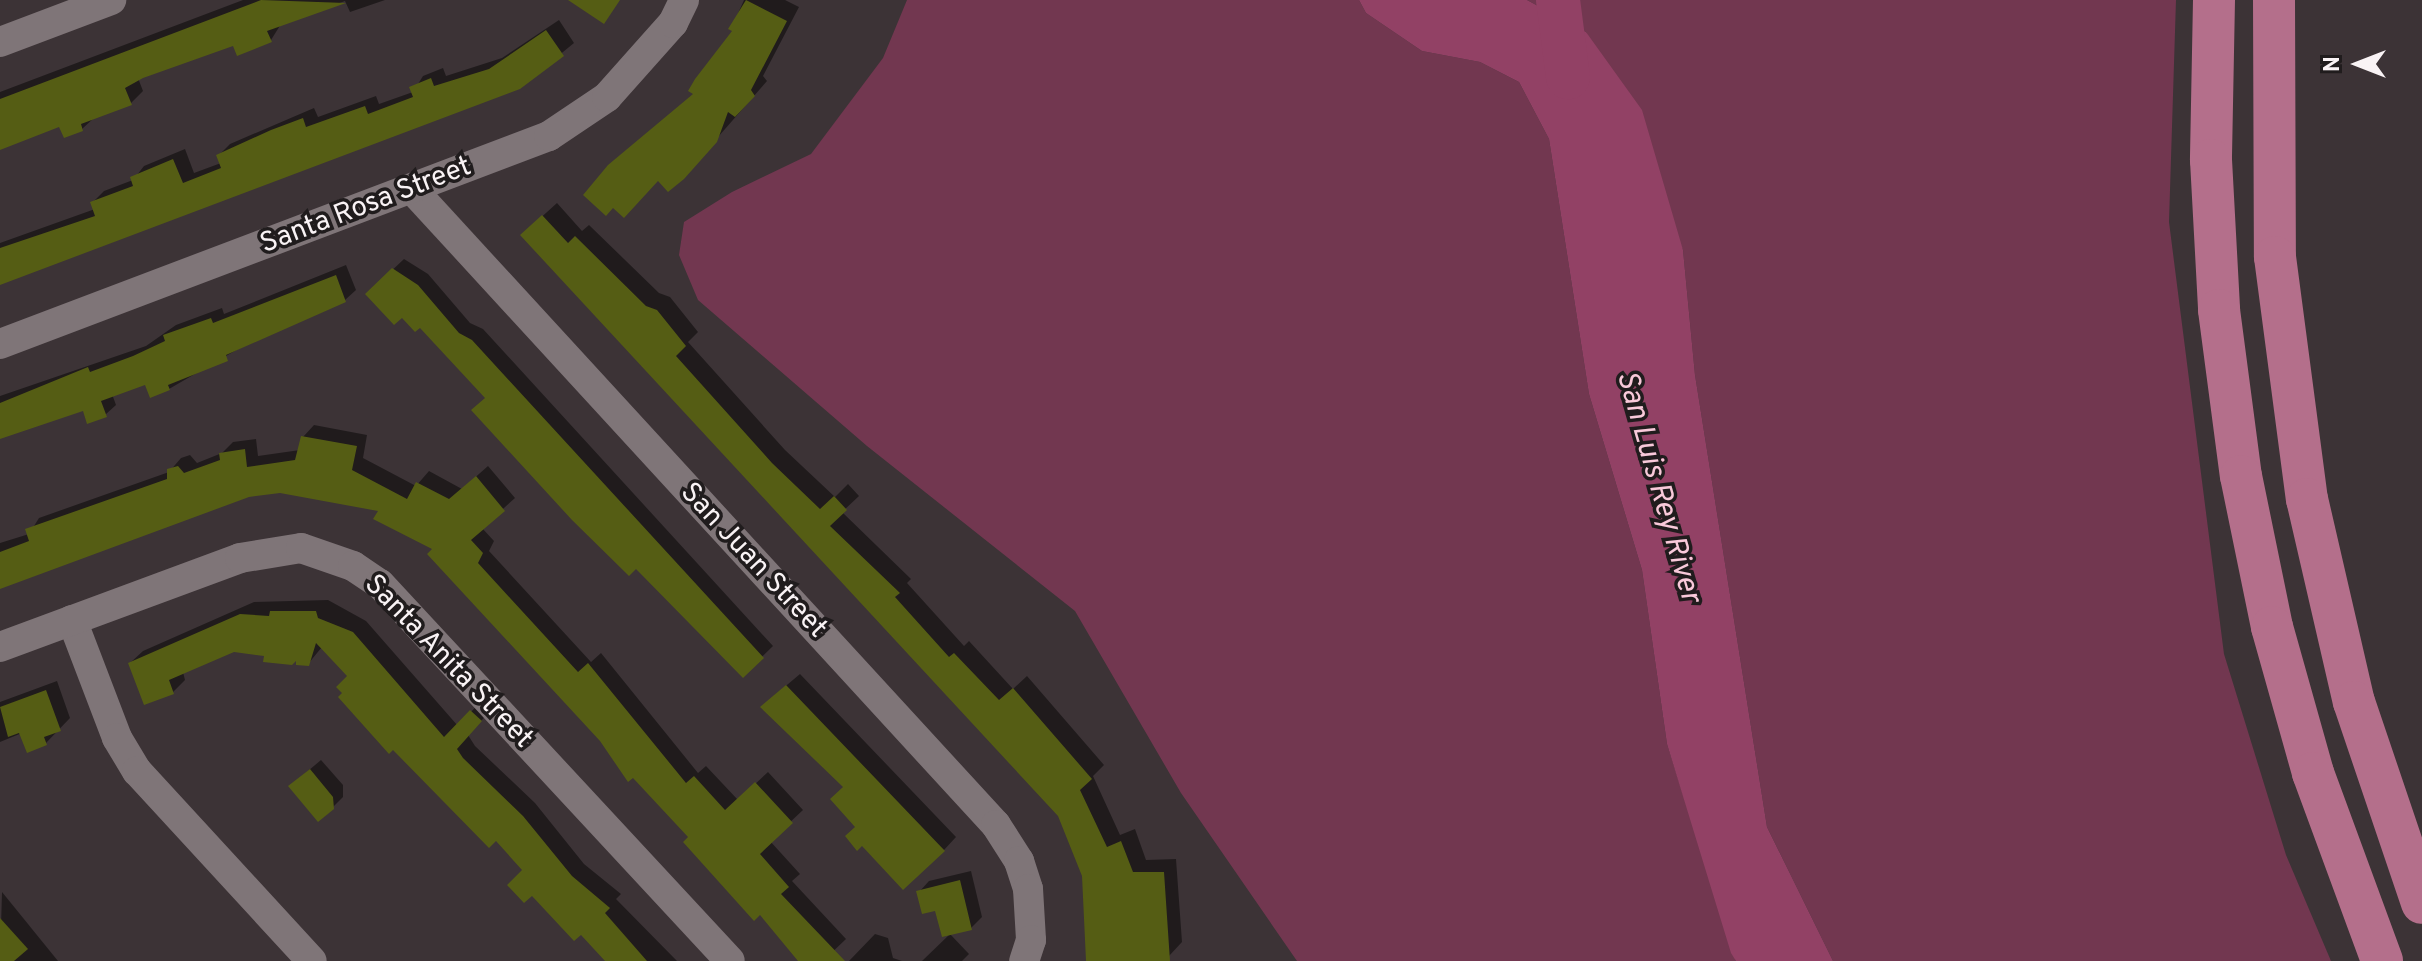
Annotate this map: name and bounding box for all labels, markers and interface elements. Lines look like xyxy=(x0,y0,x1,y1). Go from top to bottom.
north arrow xyxy=(2318,24,2398,104)
text: N xyxy=(2320,56,2347,72)
street label: Santa Rosa Street xyxy=(256,150,476,262)
water label: San Luis Rey River xyxy=(1607,367,1707,607)
street label: San Juan Street xyxy=(673,476,833,646)
street label: Santa Anita Street xyxy=(356,568,540,756)

